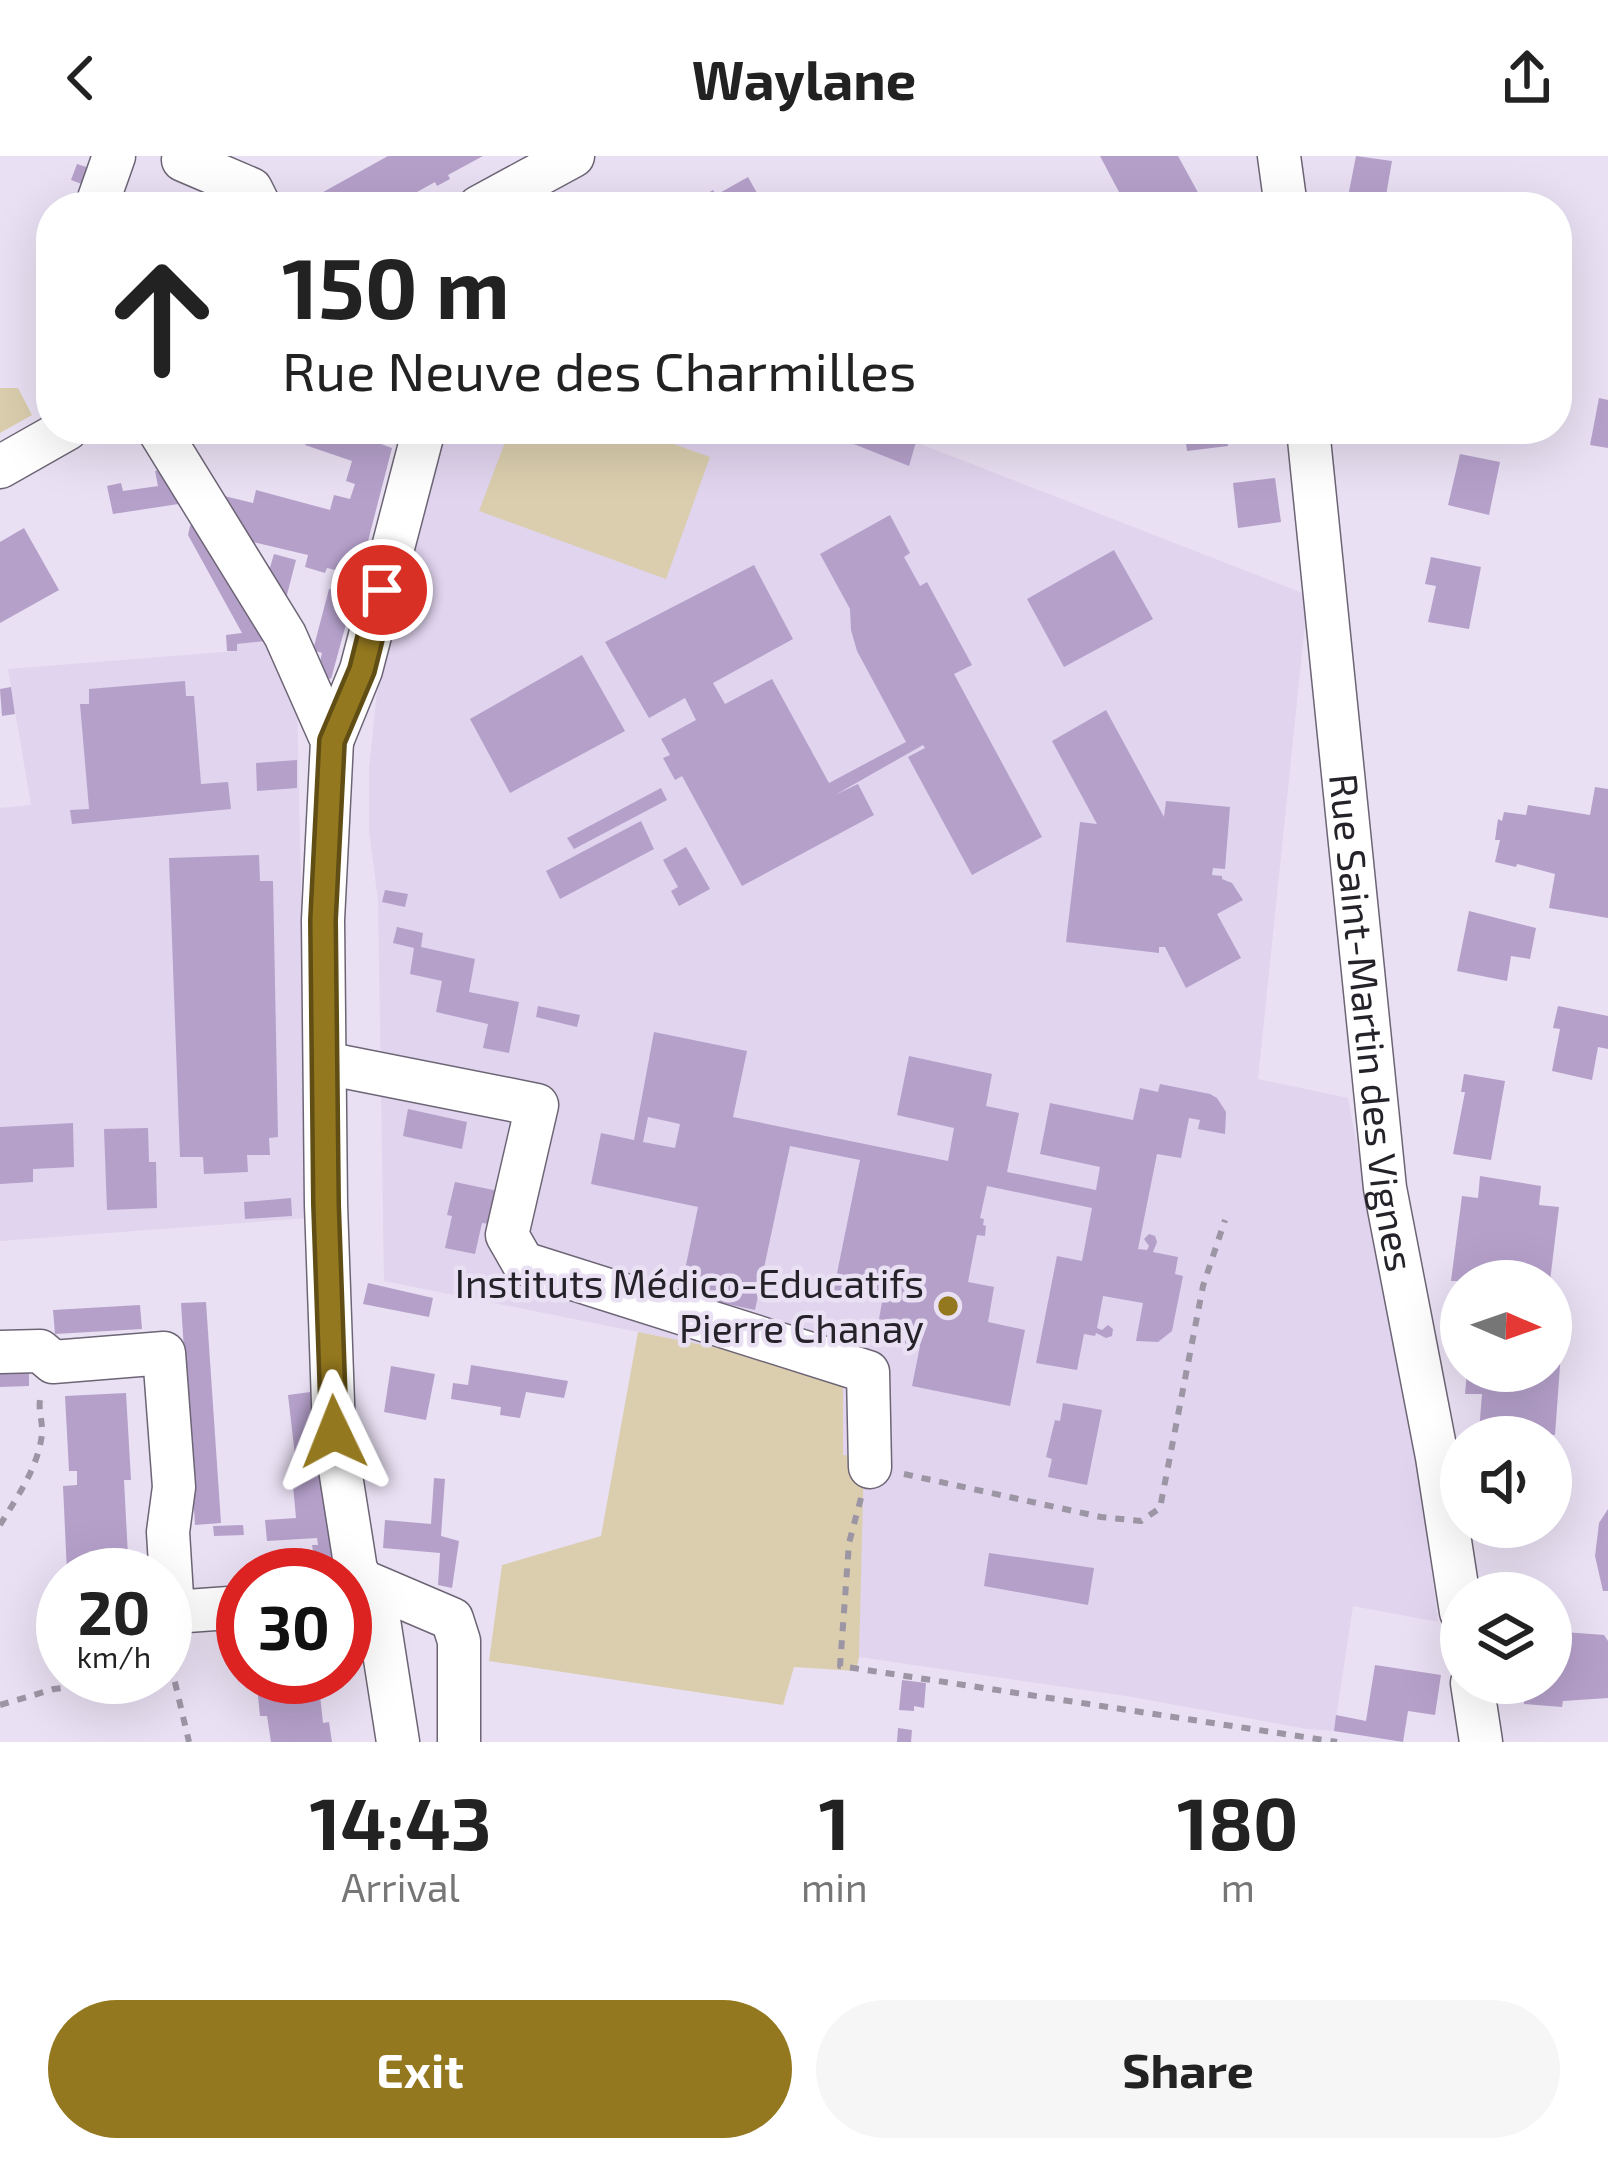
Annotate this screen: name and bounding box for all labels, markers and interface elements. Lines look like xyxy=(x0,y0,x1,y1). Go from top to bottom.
icon: back xyxy=(48,45,114,111)
icon: share xyxy=(1494,45,1560,111)
text: Waylane xyxy=(692,46,916,111)
text: 150 m xyxy=(282,235,510,336)
icon: ahead xyxy=(84,240,240,396)
text: Rue Neuve des Charmilles xyxy=(282,337,916,402)
pin xyxy=(331,539,433,641)
icon: arrive xyxy=(349,557,415,623)
street label: Rue Saint-Martin des Vignes xyxy=(1321,771,1426,1275)
place label: Instituts Médico-Educatifs Pierre Chanay xyxy=(455,1259,924,1351)
north arrow xyxy=(1440,1260,1572,1392)
map controls xyxy=(1440,1260,1572,1704)
marker: Instituts Médico-Educatifs Pierre Chanay xyxy=(935,1293,961,1319)
position arrow xyxy=(271,1369,397,1495)
button: sound xyxy=(1440,1416,1572,1548)
speed limit sign: 30 xyxy=(216,1548,372,1704)
button: layers xyxy=(1440,1572,1572,1704)
text: 20 xyxy=(78,1575,150,1647)
text: km/h xyxy=(77,1638,151,1674)
text: 14:43 xyxy=(309,1778,492,1864)
text: 1 xyxy=(819,1778,850,1864)
text: 180 xyxy=(1177,1778,1298,1864)
text: Arrival xyxy=(341,1863,460,1910)
text: min xyxy=(801,1863,868,1910)
text: m xyxy=(1221,1863,1255,1910)
button: Exit xyxy=(48,2000,792,2138)
button: Share xyxy=(816,2000,1560,2138)

